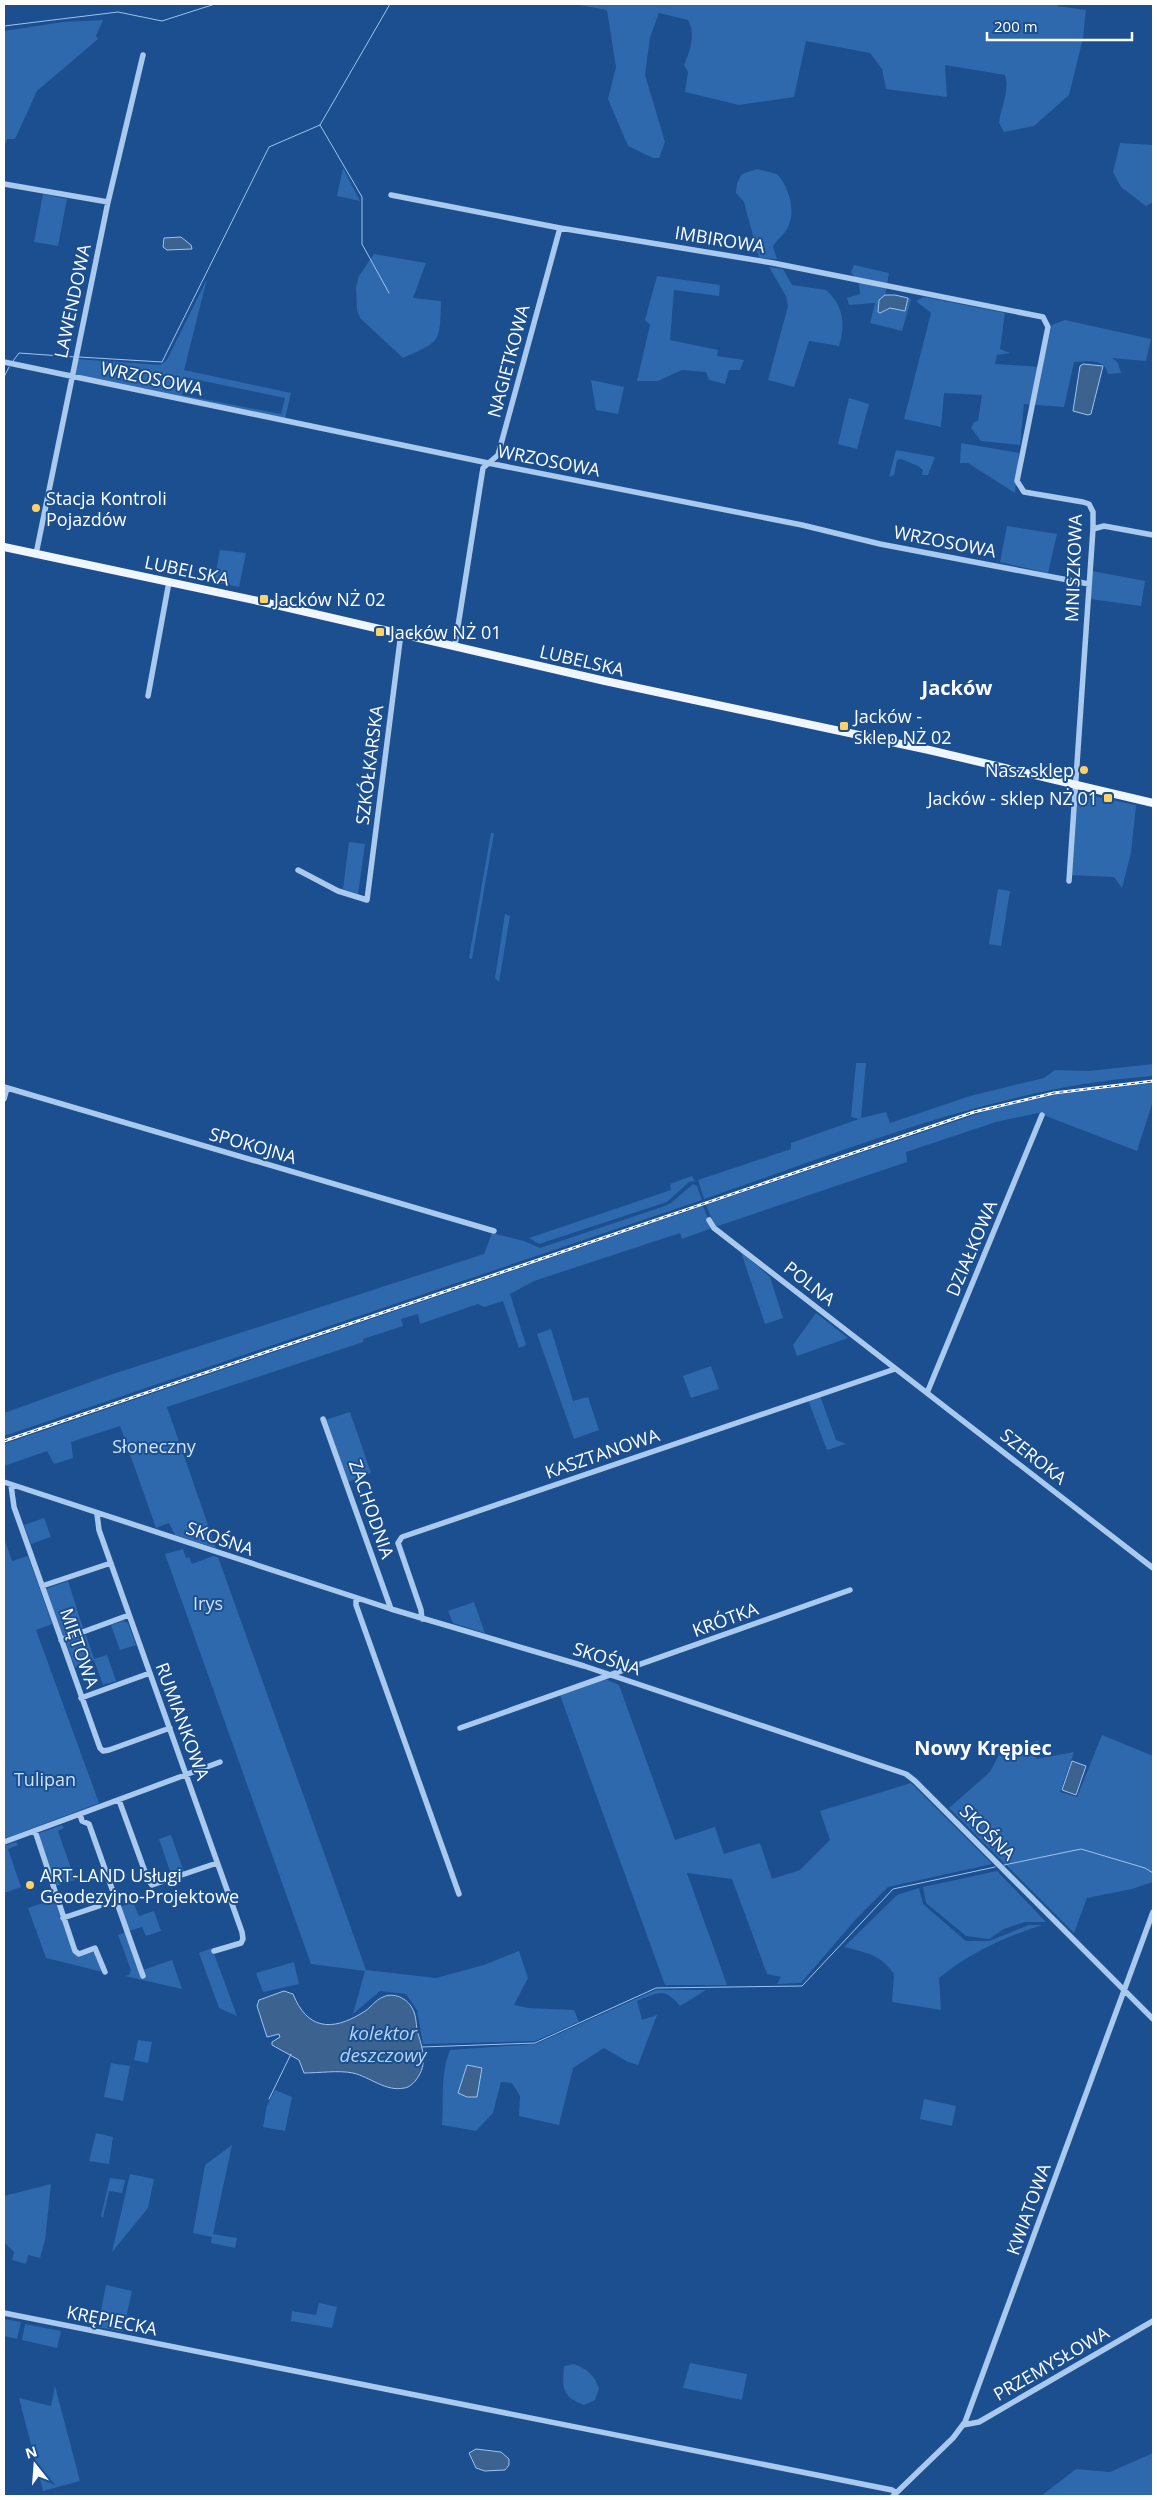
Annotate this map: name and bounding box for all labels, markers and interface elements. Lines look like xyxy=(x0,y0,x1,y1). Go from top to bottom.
scale bar xyxy=(987,10,1132,42)
text: 200 m xyxy=(994,16,1038,36)
street label: IMBIROWA xyxy=(673,220,767,258)
street label: LAWENDOWA xyxy=(48,241,96,360)
street label: NAGIETKOWA xyxy=(481,301,535,420)
street label: WRZOSOWA xyxy=(99,355,206,401)
street label: WRZOSOWA xyxy=(496,438,603,482)
place label: Stacja Kontroli Pojazdów xyxy=(46,486,167,531)
marker: Stacja Kontroli Pojazdów xyxy=(30,502,42,514)
street label: MNISZKOWA xyxy=(1059,513,1087,622)
street label: WRZOSOWA xyxy=(892,519,999,563)
street label: LUBELSKA xyxy=(143,549,232,591)
place label: Jacków NŻ 02 xyxy=(272,587,385,611)
marker: Jacków NŻ 02 xyxy=(258,593,270,605)
place label: Jacków NŻ 01 xyxy=(388,620,501,644)
marker: Jacków NŻ 01 xyxy=(374,626,386,638)
street label: LUBELSKA xyxy=(537,639,627,681)
district label: Jacków xyxy=(920,674,992,701)
street label: SZKÓŁKARSKA xyxy=(350,703,388,826)
place label: Jacków - sklep NŻ 02 xyxy=(852,704,952,749)
marker: Jacków - sklep NŻ 02 xyxy=(838,720,850,732)
place label: Nasz sklep xyxy=(985,758,1074,782)
marker: Nasz sklep xyxy=(1078,764,1090,776)
place label: Jacków - sklep NŻ 01 xyxy=(926,786,1098,810)
marker: Jacków - sklep NŻ 01 xyxy=(1102,792,1114,804)
street label: SPOKOJNA xyxy=(207,1121,300,1169)
street label: DZIAŁKOWA xyxy=(940,1196,1002,1300)
street label: POLNA xyxy=(779,1255,841,1311)
street label: KASZTANOWA xyxy=(542,1422,663,1484)
street label: SZEROKA xyxy=(996,1423,1072,1490)
park label: Słoneczny xyxy=(112,1434,197,1458)
street label: ZACHODNIA xyxy=(344,1456,400,1562)
street label: SKOŚNA xyxy=(183,1515,257,1561)
park label: Irys xyxy=(193,1591,223,1615)
street label: KRÓTKA xyxy=(689,1596,762,1642)
street label: MIĘTOWA xyxy=(55,1605,105,1692)
street label: SKOŚNA xyxy=(570,1636,644,1680)
street label: RUMIANKOWA xyxy=(151,1659,216,1784)
district label: Nowy Krępiec xyxy=(914,1734,1052,1761)
park label: Tulipan xyxy=(14,1767,76,1791)
street label: SKOŚNA xyxy=(955,1799,1022,1866)
place label: ART-LAND Usługi Geodezyjno-Projektowe xyxy=(40,1863,239,1908)
marker: ART-LAND Usługi Geodezyjno-Projektowe xyxy=(24,1879,36,1891)
water label: kolektor deszczowy xyxy=(339,2020,428,2068)
street label: KWIATOWA xyxy=(1000,2159,1056,2258)
street label: KRĘPIECKA xyxy=(65,2299,160,2341)
street label: PRZEMYSŁOWA xyxy=(989,2320,1114,2406)
north arrow xyxy=(10,2440,60,2490)
text: N xyxy=(23,2441,39,2463)

